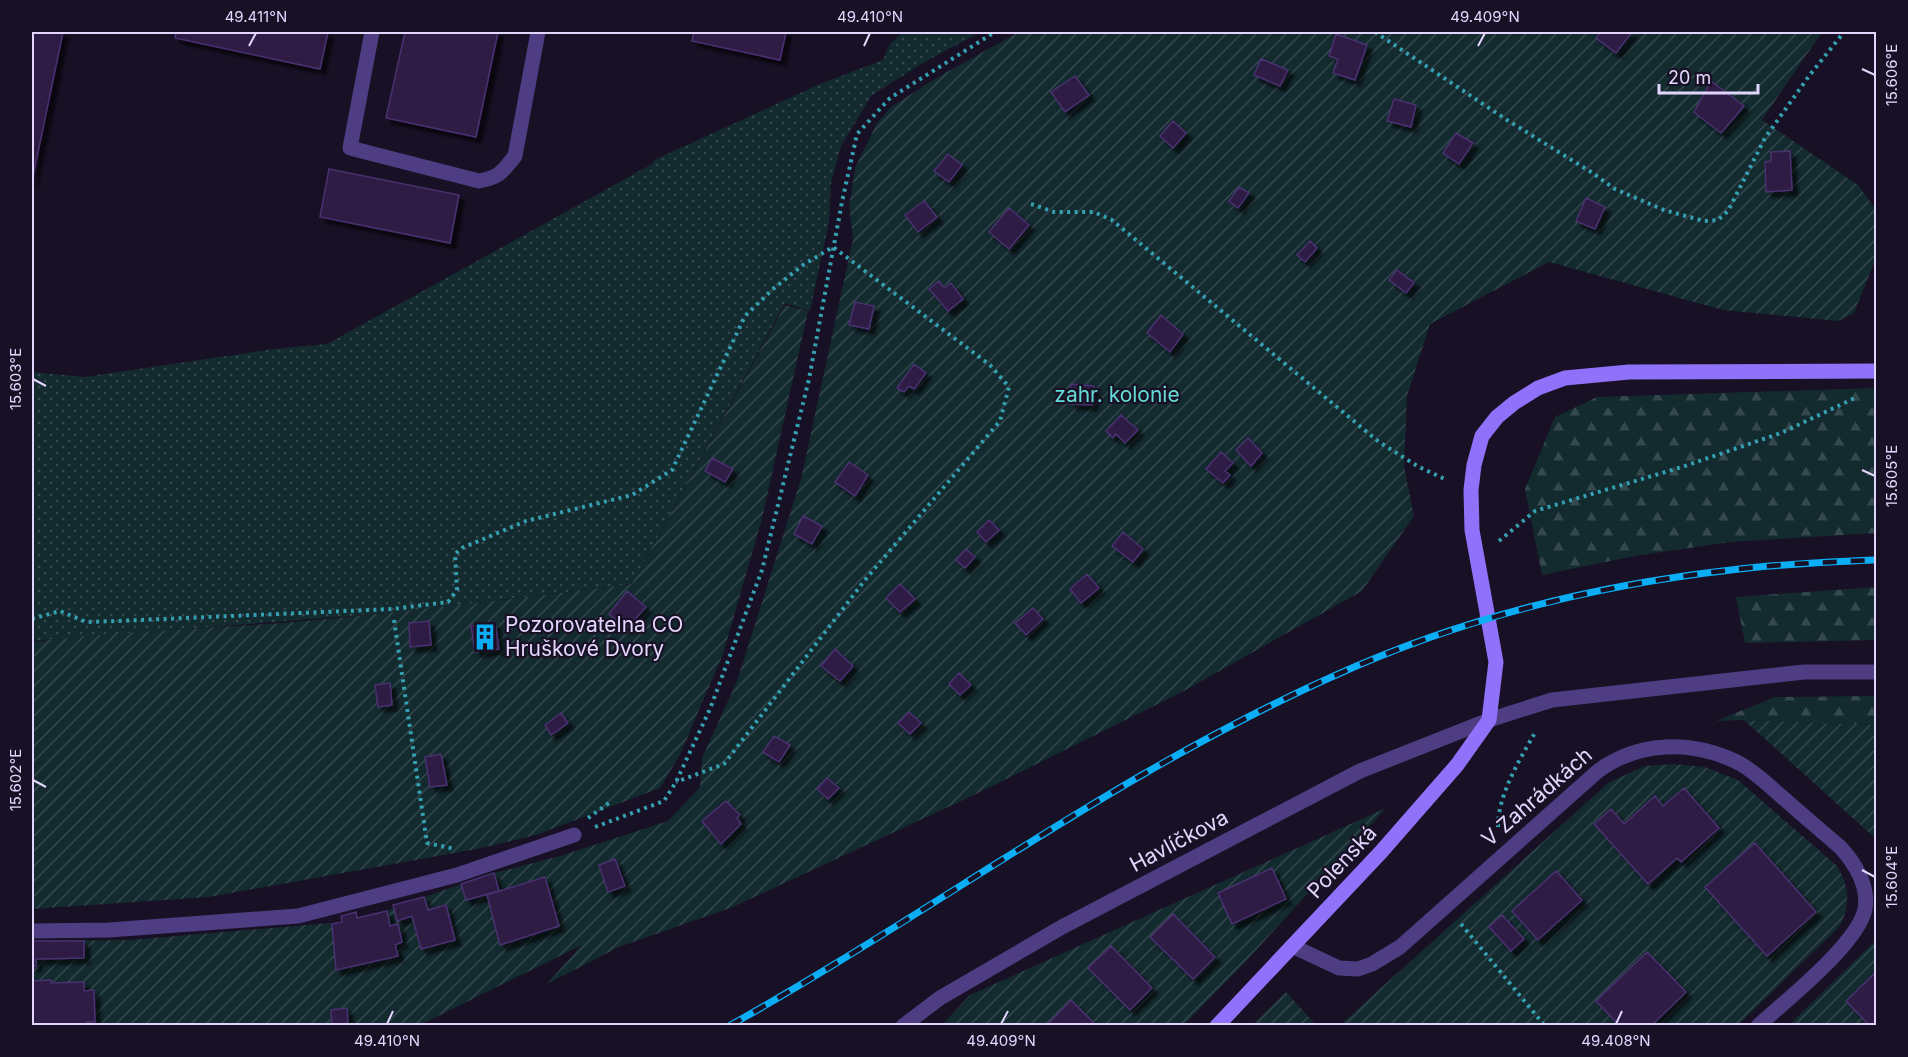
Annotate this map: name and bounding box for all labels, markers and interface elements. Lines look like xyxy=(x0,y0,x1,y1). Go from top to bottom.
text: 49.411°N xyxy=(225,7,287,26)
text: 49.410°N xyxy=(837,7,903,26)
text: 49.409°N xyxy=(1450,7,1520,26)
text: 15.606°E xyxy=(1882,44,1901,106)
scale bar xyxy=(1659,57,1758,95)
text: 20 m xyxy=(1668,67,1711,88)
text: 15.603°E xyxy=(6,348,25,410)
park label: zahr. kolonie xyxy=(1054,382,1180,407)
text: 15.605°E xyxy=(1882,445,1901,507)
place label: Pozorovatelna CO Hruškové Dvory xyxy=(505,612,683,661)
building icon: Pozorovatelna CO Hruškové Dvory xyxy=(470,622,500,652)
street label: V Zahrádkách xyxy=(1476,742,1597,851)
text: 15.602°E xyxy=(6,749,25,811)
street label: Havlíčkova xyxy=(1125,804,1232,877)
street label: Polenská xyxy=(1302,820,1381,903)
text: 15.604°E xyxy=(1882,846,1901,908)
text: 49.410°N xyxy=(354,1031,420,1050)
text: 49.409°N xyxy=(966,1031,1036,1050)
text: 49.408°N xyxy=(1581,1031,1651,1050)

